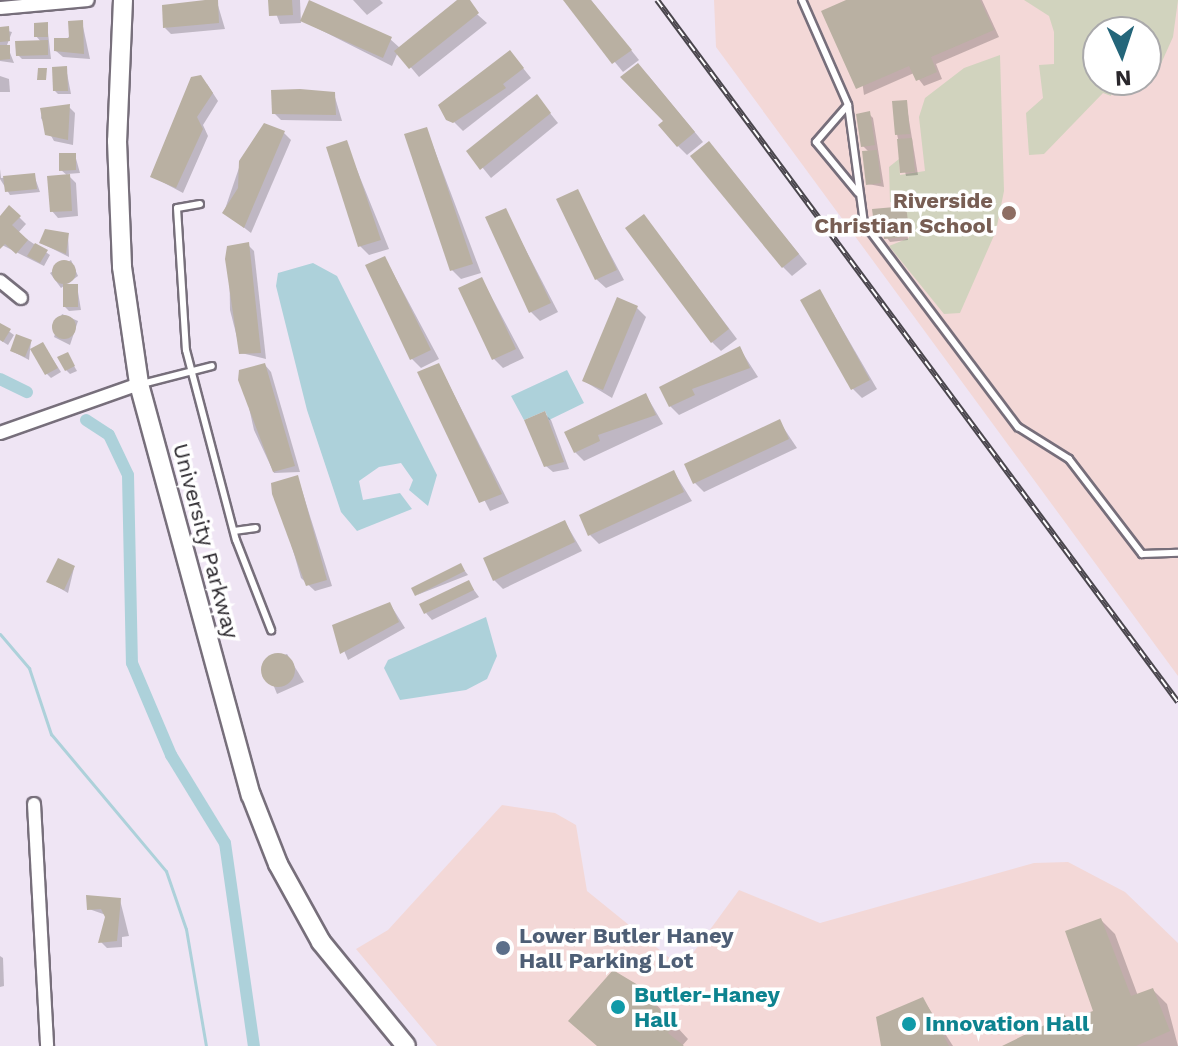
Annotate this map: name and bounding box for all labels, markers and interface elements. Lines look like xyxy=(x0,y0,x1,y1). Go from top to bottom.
north arrow xyxy=(1082,16,1162,96)
text: N xyxy=(1114,66,1132,91)
place label: Riverside Christian School xyxy=(814,187,993,238)
marker: Riverside Christian School xyxy=(1000,204,1018,222)
street label: University Parkway xyxy=(167,440,245,642)
place label: Lower Butler Haney Hall Parking Lot xyxy=(519,922,734,974)
marker: Lower Butler Haney Hall Parking Lot xyxy=(494,939,512,957)
place label: Butler-Haney Hall xyxy=(634,981,780,1032)
marker: Butler-Haney Hall xyxy=(609,998,627,1016)
place label: Innovation Hall xyxy=(925,1011,1089,1037)
marker: Innovation Hall xyxy=(900,1015,918,1033)

